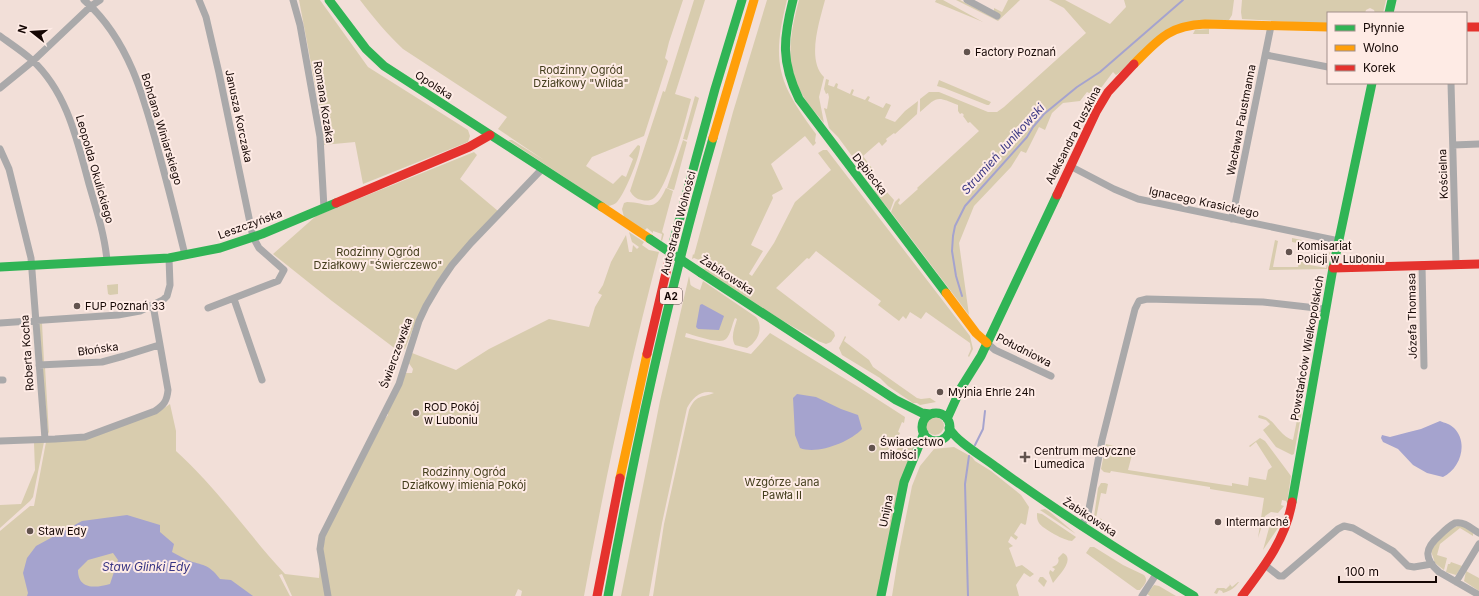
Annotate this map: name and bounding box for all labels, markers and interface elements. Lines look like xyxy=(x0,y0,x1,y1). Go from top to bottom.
north arrow xyxy=(12,12,52,52)
legend xyxy=(1327,12,1467,84)
text: Płynnie xyxy=(1363,20,1404,35)
text: N xyxy=(15,23,30,35)
text: Wolno xyxy=(1363,40,1399,55)
place label: Factory Poznań xyxy=(975,45,1056,59)
marker: Factory Poznań xyxy=(962,47,972,57)
street label: Romana Kozaka xyxy=(311,60,337,144)
text: Korek xyxy=(1363,60,1396,75)
park label: Rodzinny Ogród Działkowy "Wilda" xyxy=(533,63,629,90)
street label: Wacława Faustmanna xyxy=(1223,63,1259,177)
street label: Janusza Korczaka xyxy=(222,68,256,164)
street label: Opolska xyxy=(412,68,456,102)
street label: Bohdana Winiarskiego xyxy=(138,71,186,187)
street label: Aleksandra Puszkina xyxy=(1042,84,1104,186)
water label: Strumień Junikowski xyxy=(958,99,1048,197)
street label: Leopolda Okulickiego xyxy=(73,113,117,225)
street label: Kościelna xyxy=(1435,149,1451,199)
street label: Dębiecka xyxy=(850,151,890,197)
street label: Autostrada Wolności xyxy=(657,169,699,277)
street label: Ignacego Krasickiego xyxy=(1148,183,1261,221)
street label: Leszczyńska xyxy=(216,206,284,242)
place label: Komisariat Policji w Luboniu xyxy=(1297,239,1384,266)
park label: Rodzinny Ogród Działkowy "Świerczewo" xyxy=(314,245,442,272)
marker: Komisariat Policji w Luboniu xyxy=(1284,247,1294,257)
street label: Żabikowska xyxy=(697,252,757,298)
street label: Józefa Thomasa xyxy=(1404,273,1420,359)
street label: Powstańców Wielkopolskich xyxy=(1287,274,1327,422)
road number: A2 xyxy=(660,288,682,304)
place label: FUP Poznań 33 xyxy=(85,299,165,313)
marker: FUP Poznań 33 xyxy=(72,301,82,311)
street label: Roberta Kocha xyxy=(17,314,37,392)
street label: Świerczewska xyxy=(377,316,415,390)
street label: Południowa xyxy=(994,330,1054,370)
street label: Błońska xyxy=(77,339,119,359)
place label: Myjnia Ehrle 24h xyxy=(948,385,1035,399)
marker: Myjnia Ehrle 24h xyxy=(935,387,945,397)
place label: ROD Pokój w Luboniu xyxy=(424,400,479,427)
marker: ROD Pokój w Luboniu xyxy=(411,408,421,418)
place label: Świadectwo miłości xyxy=(880,435,944,462)
marker: Świadectwo miłości xyxy=(867,443,877,453)
place label: Centrum medyczne Lumedica xyxy=(1034,444,1136,471)
marker: Centrum medyczne Lumedica xyxy=(1019,451,1031,463)
park label: Rodzinny Ogród Działkowy imienia Pokój xyxy=(402,465,526,492)
park label: Wzgórze Jana Pawła II xyxy=(745,475,819,502)
street label: Unijna xyxy=(876,494,896,528)
street label: Żabikowska xyxy=(1060,494,1120,540)
place label: Intermarché xyxy=(1226,515,1289,529)
marker: Intermarché xyxy=(1213,517,1223,527)
place label: Staw Edy xyxy=(38,524,87,538)
marker: Staw Edy xyxy=(25,526,35,536)
scale bar xyxy=(1339,558,1436,584)
water label: Staw Glinki Edy xyxy=(102,559,190,574)
text: 100 m xyxy=(1345,564,1379,579)

